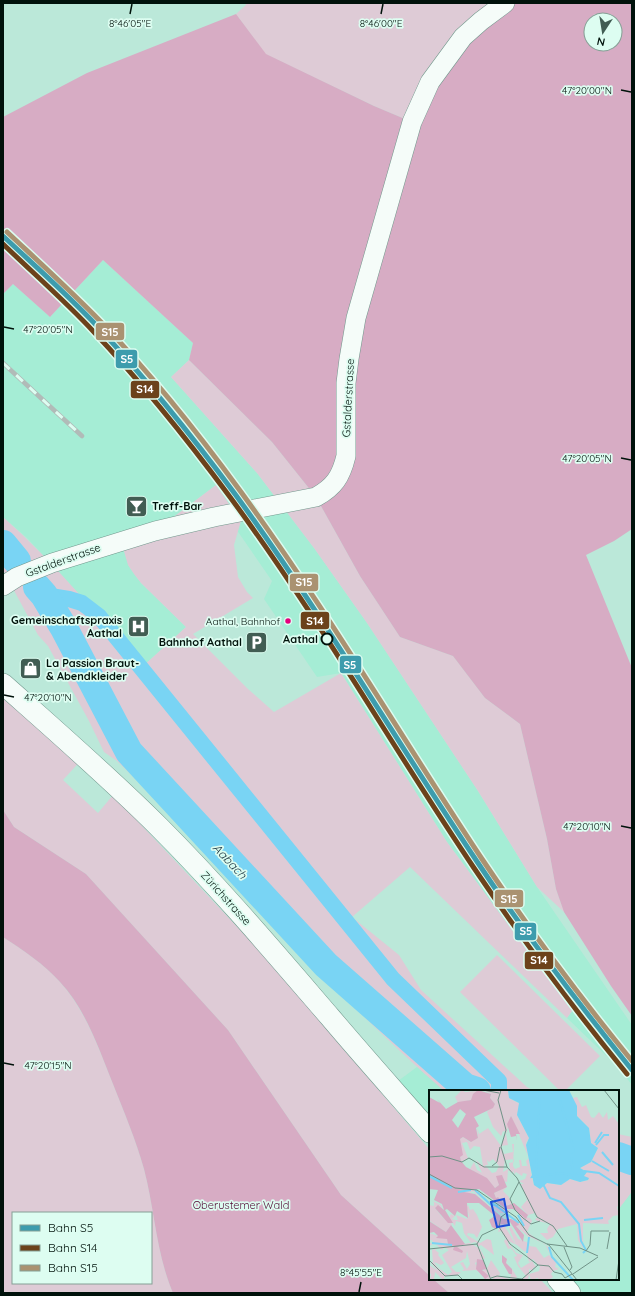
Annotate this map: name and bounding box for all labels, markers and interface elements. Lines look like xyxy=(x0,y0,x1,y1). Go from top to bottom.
north arrow xyxy=(583,12,623,52)
text: 8°46'05"E xyxy=(109,17,151,30)
text: 8°46'00"E xyxy=(360,17,403,30)
text: N xyxy=(596,34,606,49)
text: 47°20'00"N xyxy=(562,84,612,97)
line badge: S15 xyxy=(95,322,125,341)
text: 47°20'05"N xyxy=(23,323,73,336)
text: S15 xyxy=(101,325,119,339)
line badge: S5 xyxy=(115,349,138,369)
text: S5 xyxy=(121,352,133,366)
street label: Gstalderstrasse xyxy=(339,358,357,438)
line badge: S14 xyxy=(130,380,160,399)
text: S14 xyxy=(136,382,154,396)
text: 47°20'05"N xyxy=(562,452,612,465)
bar icon: Treff-Bar xyxy=(123,493,149,519)
place label: Treff-Bar xyxy=(152,499,202,513)
street label: Gstalderstrasse xyxy=(24,540,102,580)
line badge: S15 xyxy=(289,573,319,592)
text: S15 xyxy=(295,575,313,589)
line badge: S14 xyxy=(300,611,330,630)
place label: Gemeinschaftspraxis Aathal xyxy=(11,613,122,640)
hospital icon: Gemeinschaftspraxis Aathal xyxy=(125,613,151,639)
text: S14 xyxy=(306,614,324,628)
place label: Aathal, Bahnhof xyxy=(206,615,280,628)
marker: Aathal, Bahnhof xyxy=(283,616,293,626)
parking icon: Bahnhof Aathal xyxy=(244,629,270,655)
place label: Aathal xyxy=(283,632,318,646)
marker: Aathal xyxy=(320,632,334,646)
place label: Bahnhof Aathal xyxy=(159,635,242,649)
line badge: S5 xyxy=(339,655,362,674)
shop icon: La Passion Braut- & Abendkleider xyxy=(18,656,44,682)
place label: La Passion Braut- & Abendkleider xyxy=(46,656,139,683)
text: S5 xyxy=(344,658,356,672)
text: 47°20'10"N xyxy=(24,691,72,704)
text: 47°20'10"N xyxy=(563,820,611,833)
water label: Aabach xyxy=(210,840,250,882)
street label: Zürichstrasse xyxy=(198,868,254,928)
line badge: S15 xyxy=(494,889,524,908)
text: S15 xyxy=(500,892,518,906)
line badge: S5 xyxy=(514,922,537,941)
text: S5 xyxy=(520,924,532,938)
line badge: S14 xyxy=(524,951,554,970)
text: S14 xyxy=(530,953,548,967)
text: 47°20'15"N xyxy=(24,1059,72,1072)
inset map xyxy=(429,1090,619,1280)
park label: Oberustemer Wald xyxy=(193,1198,289,1212)
legend xyxy=(12,1212,152,1284)
text: Bahn S5 xyxy=(48,1220,93,1235)
text: Bahn S14 xyxy=(48,1240,97,1255)
text: Bahn S15 xyxy=(48,1260,98,1275)
text: 8°45'55"E xyxy=(340,1266,382,1279)

